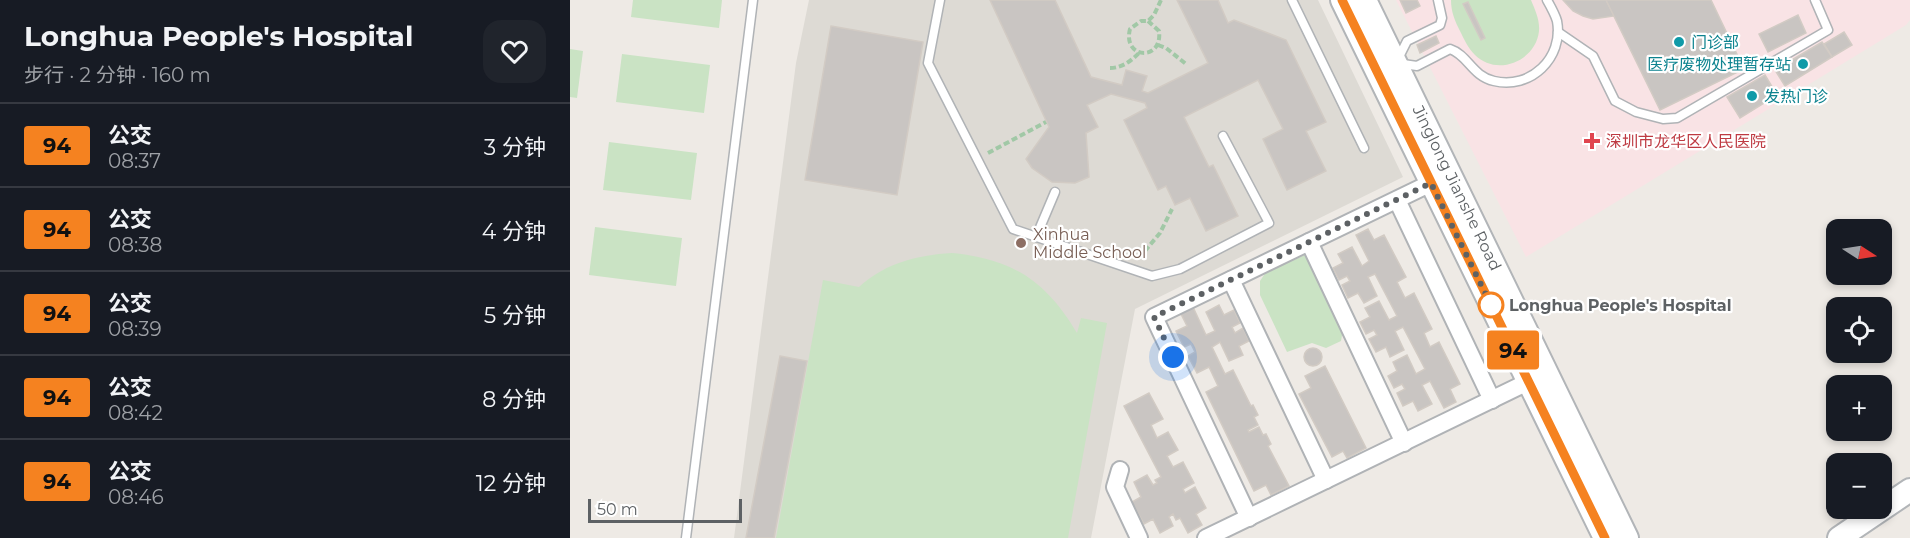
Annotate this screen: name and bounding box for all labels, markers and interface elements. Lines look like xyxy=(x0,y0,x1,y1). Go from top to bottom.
text: Longhua People's Hospital xyxy=(24,19,413,53)
button: heart xyxy=(483,20,546,83)
place label: 门诊部 xyxy=(1691,33,1739,52)
marker: 门诊部 xyxy=(1672,35,1686,49)
place label: 医疗废物处理暂存站 xyxy=(1647,55,1791,74)
marker: 医疗废物处理暂存站 xyxy=(1796,57,1810,71)
text: 步行 · 2 分钟 · 160 m xyxy=(24,63,211,87)
place label: 发热门诊 xyxy=(1764,87,1828,106)
marker: 发热门诊 xyxy=(1745,89,1759,103)
street label: Jinglong Jianshe Road xyxy=(1408,101,1505,274)
text: 公交 xyxy=(108,122,152,149)
marker: 深圳市龙华区人民医院 xyxy=(1583,132,1601,150)
place label: 深圳市龙华区人民医院 xyxy=(1606,132,1766,151)
text: 94 xyxy=(43,133,71,158)
text: 3 分钟 xyxy=(484,134,546,161)
text: 08:37 xyxy=(108,149,161,173)
text: 公交 xyxy=(108,206,152,233)
text: 94 xyxy=(43,217,71,242)
text: 4 分钟 xyxy=(482,218,546,245)
north arrow xyxy=(1826,219,1892,285)
map controls xyxy=(1826,219,1892,519)
place label: Xinhua Middle School xyxy=(1033,225,1146,262)
text: 08:38 xyxy=(108,233,162,257)
marker: Xinhua Middle School xyxy=(1014,236,1028,250)
text: 公交 xyxy=(108,290,152,317)
marker: Longhua People's Hospital xyxy=(1478,292,1504,318)
place label: Longhua People's Hospital xyxy=(1509,296,1731,315)
button: locate xyxy=(1826,297,1892,363)
text: 94 xyxy=(43,301,71,326)
text: 5 分钟 xyxy=(484,302,546,329)
text: 08:39 xyxy=(108,317,162,341)
line badge: 94 xyxy=(1486,330,1540,370)
text: 94 xyxy=(1499,338,1527,363)
your location xyxy=(1158,342,1188,372)
text: 公交 xyxy=(108,374,152,401)
button: + xyxy=(1826,375,1892,441)
text: 94 xyxy=(43,385,71,410)
text: 8 分钟 xyxy=(482,386,546,413)
text: 08:42 xyxy=(108,401,163,425)
button: − xyxy=(1826,453,1892,519)
text: 公交 xyxy=(108,458,152,485)
text: 94 xyxy=(43,469,71,494)
text: 12 分钟 xyxy=(476,470,546,497)
text: 08:46 xyxy=(108,485,164,509)
scale bar xyxy=(588,496,742,524)
text: 50 m xyxy=(597,500,638,519)

